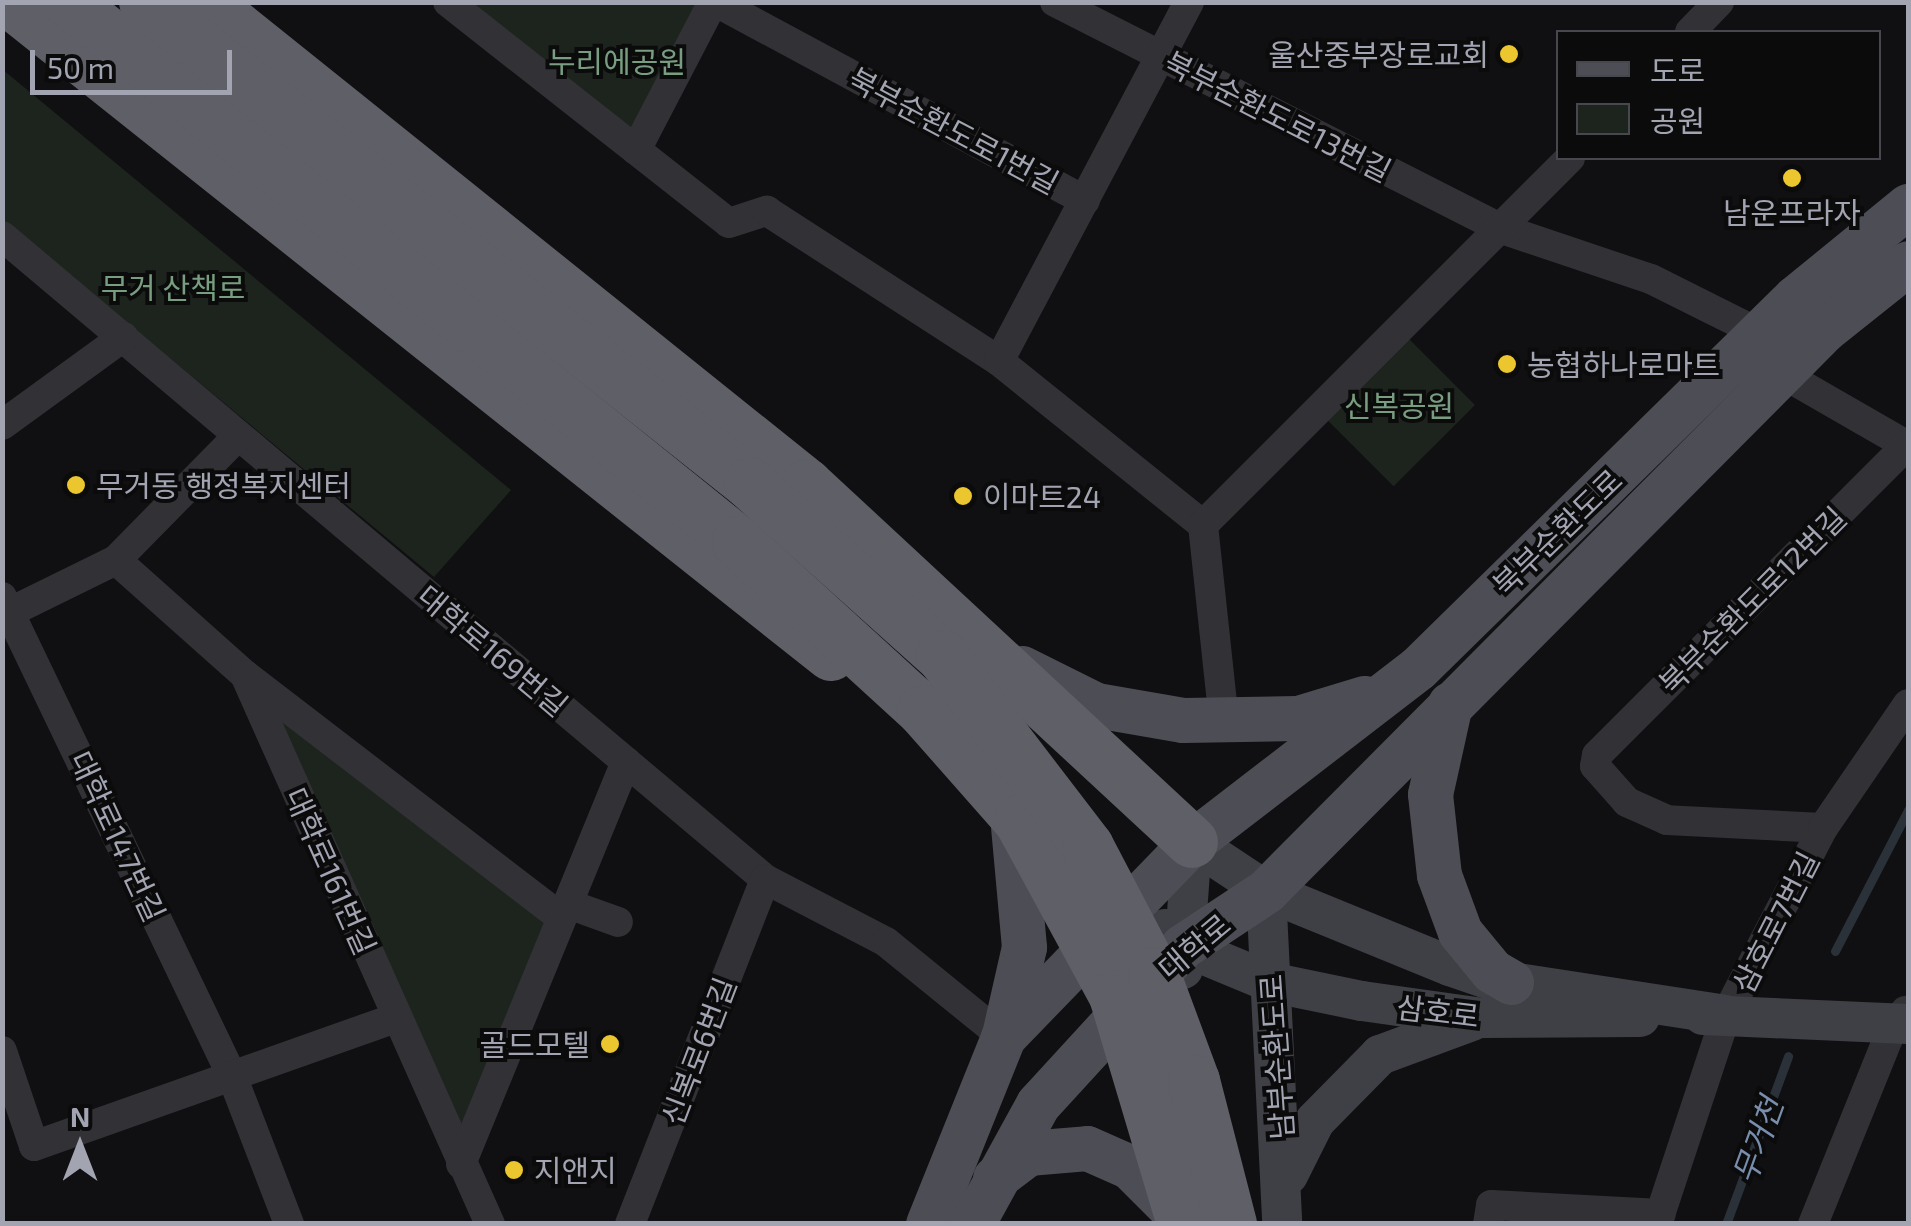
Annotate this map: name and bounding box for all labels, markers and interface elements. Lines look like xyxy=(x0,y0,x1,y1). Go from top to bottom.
scale bar xyxy=(35,30,238,92)
legend xyxy=(1556,30,1881,160)
place label: 울산중부장로교회 xyxy=(1268,36,1489,72)
park label: 누리에공원 xyxy=(548,43,686,79)
street label: 북부순환도로13번길 xyxy=(1159,43,1397,189)
marker: 울산중부장로교회 xyxy=(1498,43,1520,65)
text: 50 m xyxy=(47,49,114,85)
text: 도로 xyxy=(1650,52,1705,88)
street label: 북부순환도로1번길 xyxy=(843,59,1065,201)
text: 공원 xyxy=(1650,102,1705,138)
marker: 남운프라자 xyxy=(1781,167,1803,189)
place label: 남운프라자 xyxy=(1723,194,1861,230)
park label: 무거 산책로 xyxy=(101,269,245,305)
place label: 농협하나로마트 xyxy=(1527,346,1720,382)
marker: 농협하나로마트 xyxy=(1496,353,1518,375)
park label: 신복공원 xyxy=(1344,387,1454,423)
street label: 북부순환도로 xyxy=(1485,462,1629,602)
place label: 무거동 행정복지센터 xyxy=(96,467,351,503)
marker: 무거동 행정복지센터 xyxy=(65,474,87,496)
place label: 이마트24 xyxy=(983,478,1101,514)
marker: 이마트24 xyxy=(952,485,974,507)
street label: 북부순환도로12번길 xyxy=(1651,499,1853,701)
street label: 대학로169번길 xyxy=(411,577,575,723)
street label: 대학로147번길 xyxy=(63,745,173,927)
street label: 대학로161번길 xyxy=(278,782,384,960)
street label: 삼호로7번길 xyxy=(1724,846,1826,998)
street label: 대학로 xyxy=(1151,906,1237,986)
street label: 신복로6번길 xyxy=(653,972,743,1130)
street label: 남부순환도로 xyxy=(1252,973,1300,1141)
street label: 삼호로 xyxy=(1395,988,1481,1034)
place label: 골드모텔 xyxy=(480,1026,590,1062)
marker: 골드모텔 xyxy=(599,1033,621,1055)
water label: 무거천 xyxy=(1724,1092,1790,1188)
north arrow xyxy=(30,1096,130,1196)
text: N xyxy=(70,1099,90,1133)
place label: 지앤지 xyxy=(534,1152,617,1188)
marker: 지앤지 xyxy=(503,1159,525,1181)

